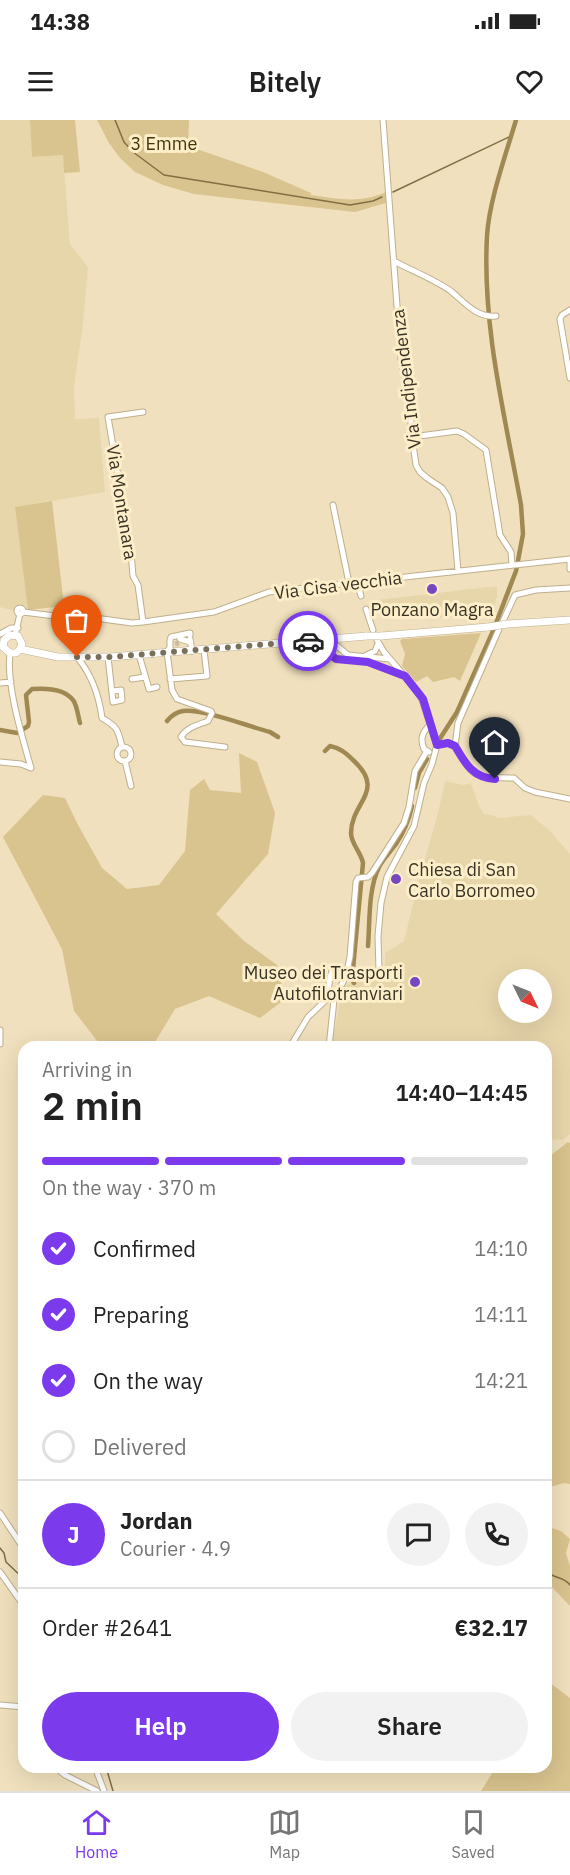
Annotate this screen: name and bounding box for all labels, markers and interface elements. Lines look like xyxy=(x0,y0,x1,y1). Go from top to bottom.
text: 14:38 xyxy=(30,7,90,36)
text: Bitely xyxy=(249,64,321,99)
icon: menu xyxy=(24,65,57,98)
icon: heart xyxy=(513,65,546,98)
park label: 3 Emme xyxy=(131,132,198,155)
street label: Via Indipendenza xyxy=(386,307,426,450)
street label: Via Montanara xyxy=(102,443,143,562)
street label: Via Cisa vecchia xyxy=(273,566,404,604)
marker: Ponzano Magra xyxy=(425,582,439,596)
pin xyxy=(51,595,102,657)
place label: Ponzano Magra xyxy=(370,598,494,621)
icon: bag xyxy=(60,604,93,637)
courier xyxy=(278,611,338,671)
icon: car xyxy=(292,625,325,658)
pin xyxy=(469,717,520,779)
icon: home xyxy=(478,726,511,759)
place label: Chiesa di San Carlo Borromeo xyxy=(408,858,535,902)
marker: Chiesa di San Carlo Borromeo xyxy=(389,872,403,886)
place label: Museo dei Trasporti Autofilotranviari xyxy=(244,961,403,1005)
north arrow xyxy=(498,969,552,1023)
map controls xyxy=(498,969,552,1023)
marker: Museo dei Trasporti Autofilotranviari xyxy=(408,975,422,989)
text: Arriving in xyxy=(42,1056,132,1083)
text: 14:40–14:45 xyxy=(395,1078,528,1107)
text: 2 min xyxy=(42,1080,143,1131)
text: On the way · 370 m xyxy=(42,1174,216,1201)
icon: check xyxy=(42,1232,75,1265)
text: Confirmed xyxy=(93,1234,196,1263)
text: 14:10 xyxy=(474,1235,528,1262)
icon: check xyxy=(42,1298,75,1331)
text: Preparing xyxy=(93,1300,188,1329)
text: 14:11 xyxy=(474,1301,528,1328)
icon: check xyxy=(42,1364,75,1397)
text: On the way xyxy=(93,1366,203,1395)
text: 14:21 xyxy=(474,1367,528,1394)
text: Delivered xyxy=(93,1432,187,1461)
button: chat xyxy=(387,1503,450,1566)
button: phone xyxy=(465,1503,528,1566)
text: Jordan xyxy=(120,1506,193,1535)
text: J xyxy=(67,1520,80,1549)
text: Courier · 4.9 xyxy=(120,1535,231,1562)
text: Order #2641 xyxy=(42,1613,172,1642)
text: €32.17 xyxy=(455,1613,528,1642)
button: Help xyxy=(42,1692,279,1761)
button: Share xyxy=(291,1692,528,1761)
tab: Home xyxy=(75,1806,118,1862)
tab: Map xyxy=(268,1806,301,1862)
tab: Saved xyxy=(451,1806,495,1862)

